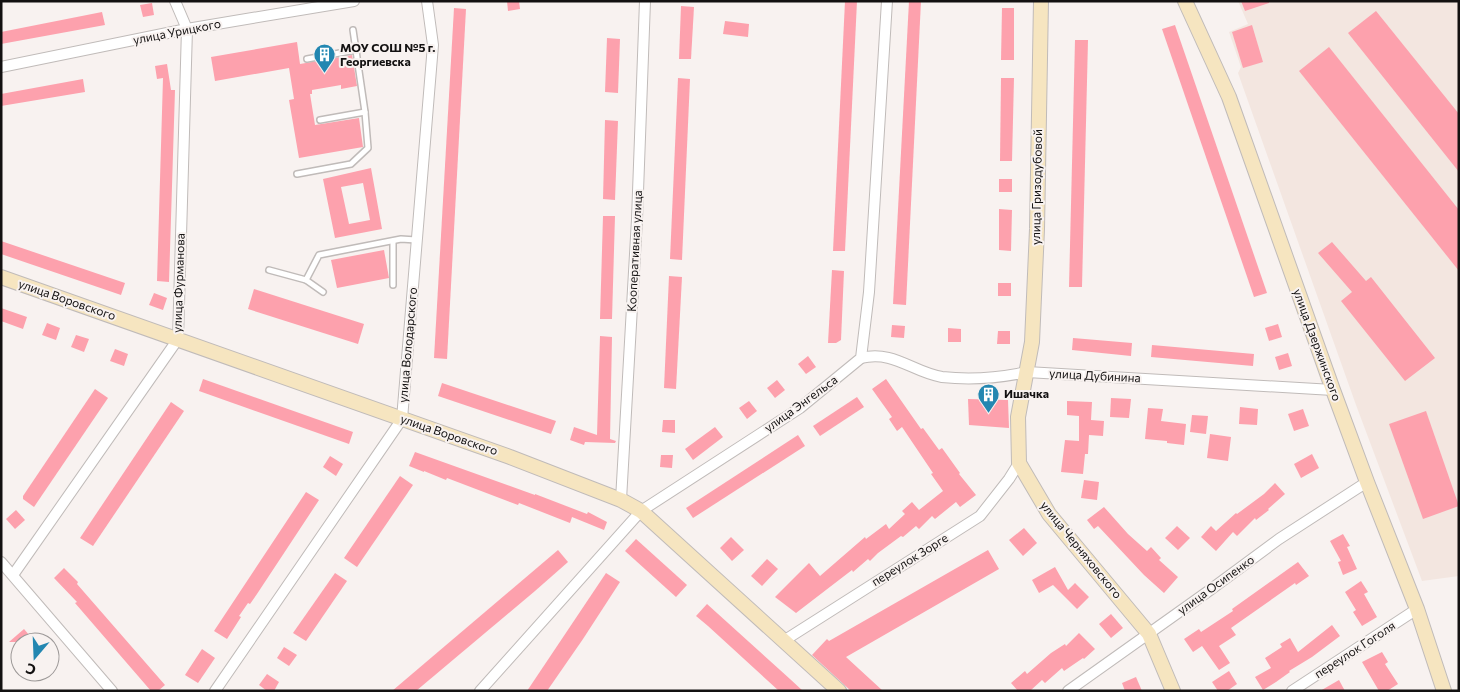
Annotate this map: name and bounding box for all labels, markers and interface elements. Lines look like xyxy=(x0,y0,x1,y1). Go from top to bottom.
street label: улица Урицкого xyxy=(132,16,222,46)
place label: МОУ СОШ №5 г. Георгиевска xyxy=(340,40,435,68)
building icon: МОУ СОШ №5 г. Георгиевска xyxy=(312,43,336,74)
street label: улица Гризодубовой xyxy=(1028,129,1044,245)
street label: Кооперативная улица xyxy=(624,190,644,312)
street label: улица Фурманова xyxy=(169,233,187,333)
street label: улица Воровского xyxy=(17,276,118,322)
street label: улица Володарского xyxy=(395,287,419,403)
street label: улица Дзержинского xyxy=(1291,287,1345,403)
street label: улица Дубинина xyxy=(1049,366,1141,384)
street label: улица Энгельса xyxy=(761,372,840,434)
building icon: Ишачка xyxy=(976,382,1000,413)
place label: Ишачка xyxy=(1004,386,1049,400)
street label: улица Воровского xyxy=(399,411,500,457)
street label: улица Черняховского xyxy=(1038,498,1125,601)
street label: переулок Зорге xyxy=(869,530,950,588)
street label: улица Осипенко xyxy=(1174,552,1256,617)
street label: переулок Гоголя xyxy=(1311,618,1397,680)
north arrow xyxy=(10,632,60,682)
text: С xyxy=(23,660,38,679)

